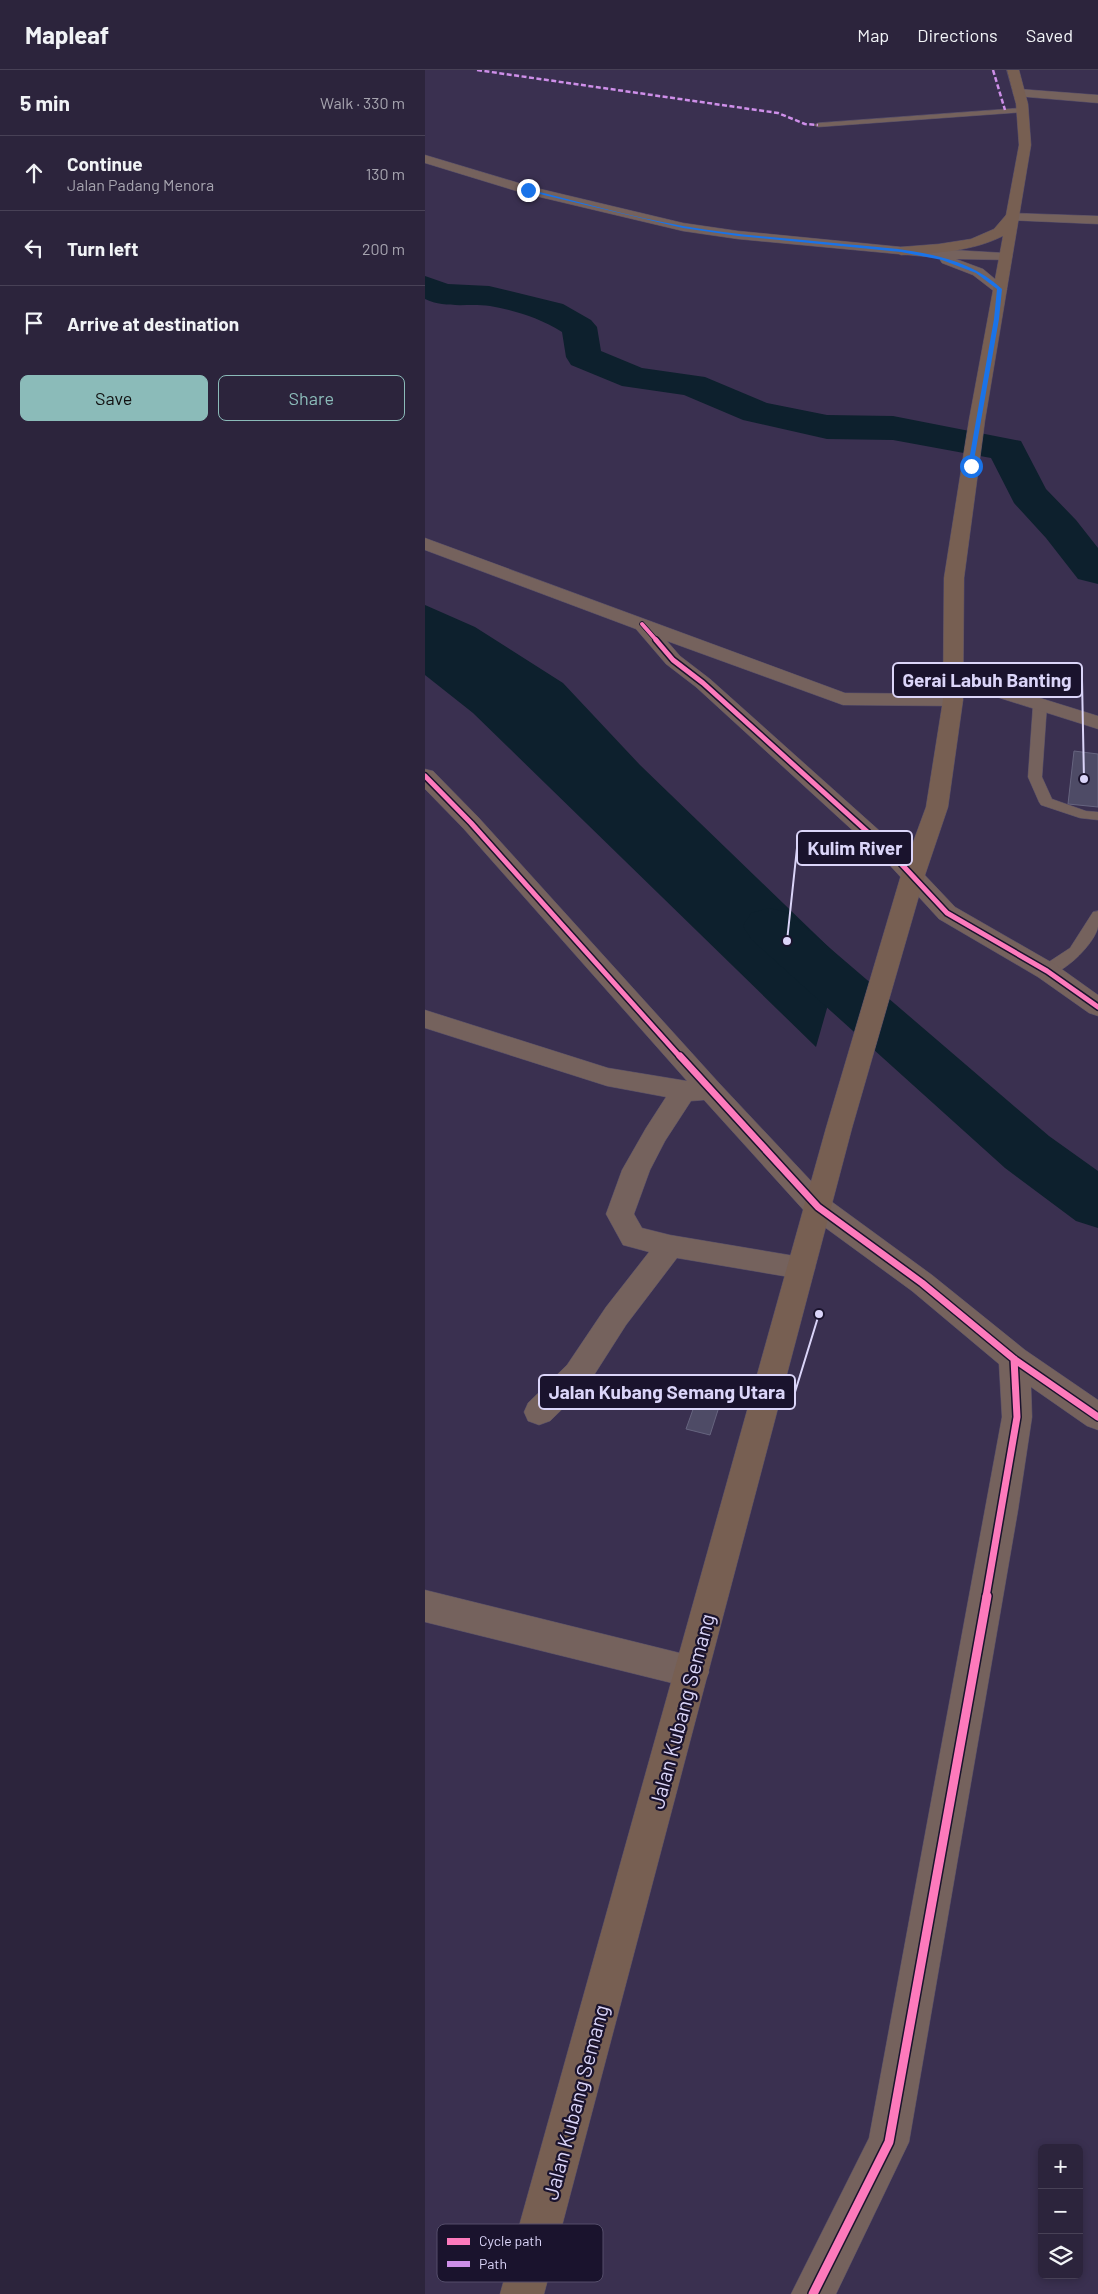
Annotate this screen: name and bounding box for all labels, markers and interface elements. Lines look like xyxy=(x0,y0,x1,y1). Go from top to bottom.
text: Mapleaf xyxy=(25,20,109,49)
text: Map xyxy=(857,24,889,46)
text: Directions xyxy=(917,24,998,46)
text: Saved xyxy=(1026,24,1073,46)
text: 5 min xyxy=(20,90,70,115)
text: Walk · 330 m xyxy=(320,93,405,112)
text: Continue xyxy=(67,152,143,175)
icon: ahead xyxy=(20,159,48,187)
text: 130 m xyxy=(366,164,405,183)
text: Jalan Padang Menora xyxy=(67,175,214,194)
route end xyxy=(517,179,540,202)
icon: left xyxy=(20,234,48,262)
text: Turn left xyxy=(67,237,138,260)
text: 200 m xyxy=(362,239,405,258)
icon: arrive xyxy=(20,309,48,337)
text: Arrive at destination xyxy=(67,312,239,335)
button: Save xyxy=(20,375,208,421)
button: Share xyxy=(218,375,405,421)
route start xyxy=(960,455,983,478)
callout: Gerai Labuh Banting xyxy=(893,663,1082,697)
text: Gerai Labuh Banting xyxy=(902,668,1072,691)
callout: Kulim River xyxy=(797,831,912,865)
text: Kulim River xyxy=(808,836,903,859)
callout: Jalan Kubang Semang Utara xyxy=(539,1375,795,1409)
text: Jalan Kubang Semang Utara xyxy=(549,1380,785,1403)
street label: Jalan Kubang Semang xyxy=(643,1611,719,1811)
street label: Jalan Kubang Semang xyxy=(537,2002,613,2202)
map controls xyxy=(1038,2144,1083,2279)
button: + xyxy=(1038,2144,1083,2189)
button: − xyxy=(1038,2189,1083,2234)
legend xyxy=(437,2224,603,2282)
text: Cycle path xyxy=(479,2232,542,2249)
button: layers xyxy=(1038,2234,1083,2279)
text: Path xyxy=(479,2255,507,2272)

